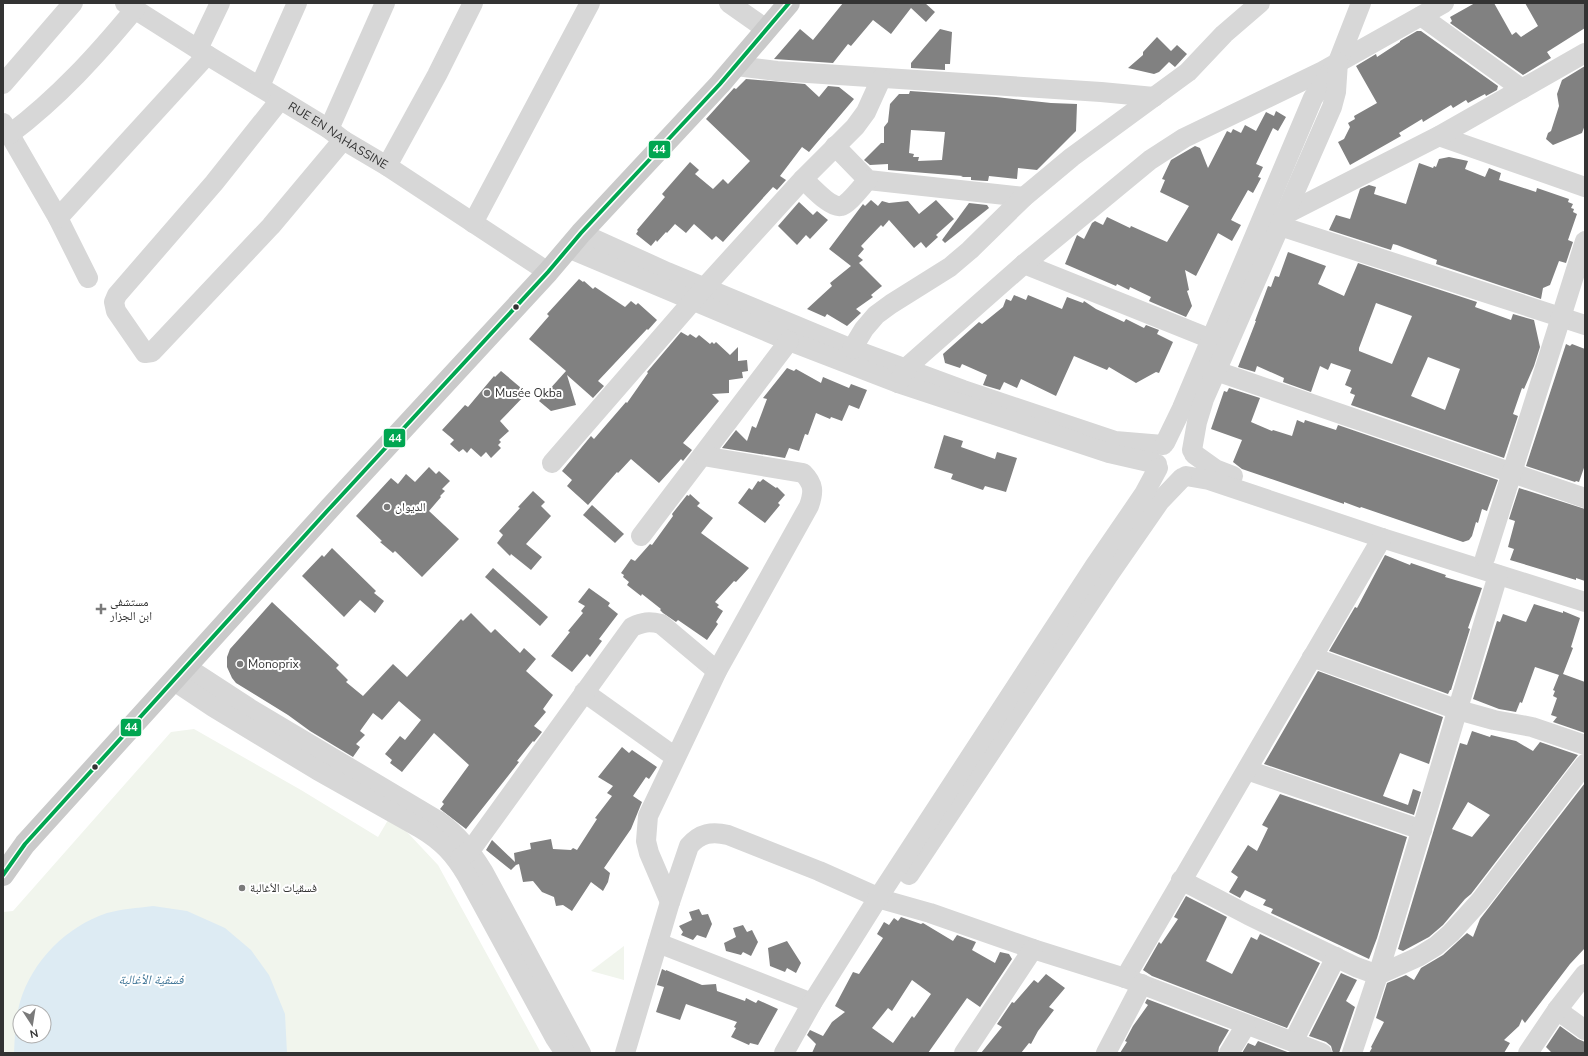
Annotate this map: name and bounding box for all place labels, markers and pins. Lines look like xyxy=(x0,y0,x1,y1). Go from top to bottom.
unlabelled marker xyxy=(511,302,521,312)
place label: Musée Okba xyxy=(495,385,562,401)
marker: Musée Okba xyxy=(482,388,492,398)
place label: الديوان xyxy=(395,499,426,515)
marker: الديوان xyxy=(382,502,392,512)
place label: مستشفى ابن الجزار xyxy=(109,594,152,624)
marker: مستشفى ابن الجزار xyxy=(95,603,107,615)
place label: Monoprix xyxy=(248,656,299,672)
marker: Monoprix xyxy=(235,659,245,669)
unlabelled marker xyxy=(90,762,100,772)
place label: فسقيات الأغالبة xyxy=(250,880,317,896)
marker: فسقيات الأغالبة xyxy=(237,883,247,893)

